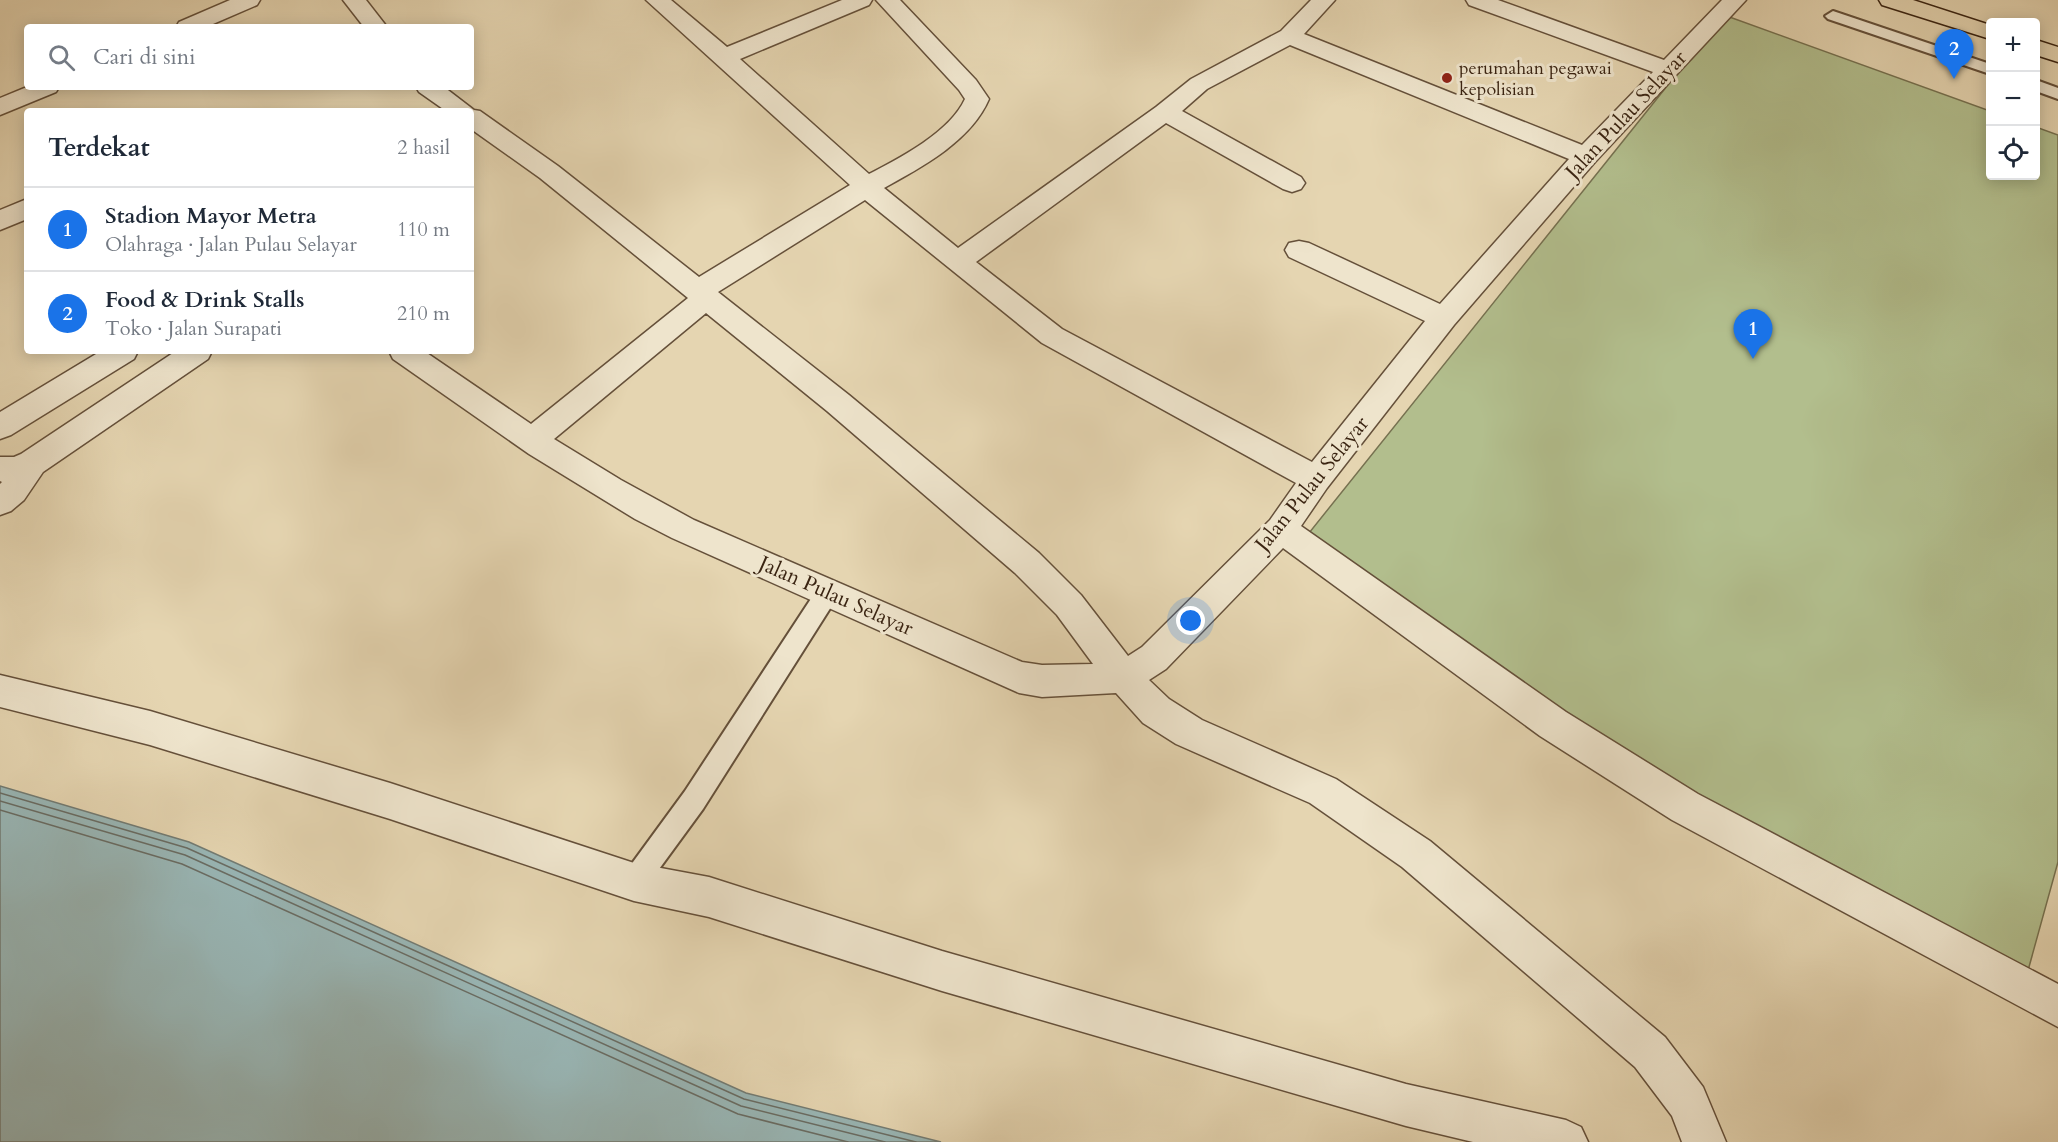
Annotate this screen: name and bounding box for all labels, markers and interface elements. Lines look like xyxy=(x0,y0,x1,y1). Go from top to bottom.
map controls xyxy=(1986,18,2040,180)
button: + xyxy=(1986,18,2040,72)
search box xyxy=(24,24,474,90)
pin: 2 xyxy=(1934,29,1974,79)
icon: search xyxy=(45,41,78,74)
text: Cari di sini xyxy=(93,42,196,72)
street label: Jalan Pulau Selayar xyxy=(1557,44,1693,188)
place label: perumahan pegawai kepolisian xyxy=(1459,56,1612,102)
marker: perumahan pegawai kepolisian xyxy=(1440,71,1454,85)
button: − xyxy=(1986,72,2040,126)
button: locate xyxy=(1986,126,2040,180)
text: Terdekat xyxy=(48,130,150,165)
text: 2 hasil xyxy=(397,134,450,161)
text: Stadion Mayor Metra xyxy=(105,201,317,231)
text: 1 xyxy=(62,216,73,243)
text: 110 m xyxy=(397,216,450,243)
text: Olahraga · Jalan Pulau Selayar xyxy=(105,231,357,258)
text: Food & Drink Stalls xyxy=(105,285,304,315)
text: 2 xyxy=(62,300,73,327)
text: 210 m xyxy=(397,300,450,327)
pin: 1 xyxy=(1734,310,1772,359)
text: Toko · Jalan Surapati xyxy=(105,315,282,342)
street label: Jalan Pulau Selayar xyxy=(1247,410,1376,560)
street label: Jalan Pulau Selayar xyxy=(752,548,918,643)
your location xyxy=(1176,606,1205,635)

